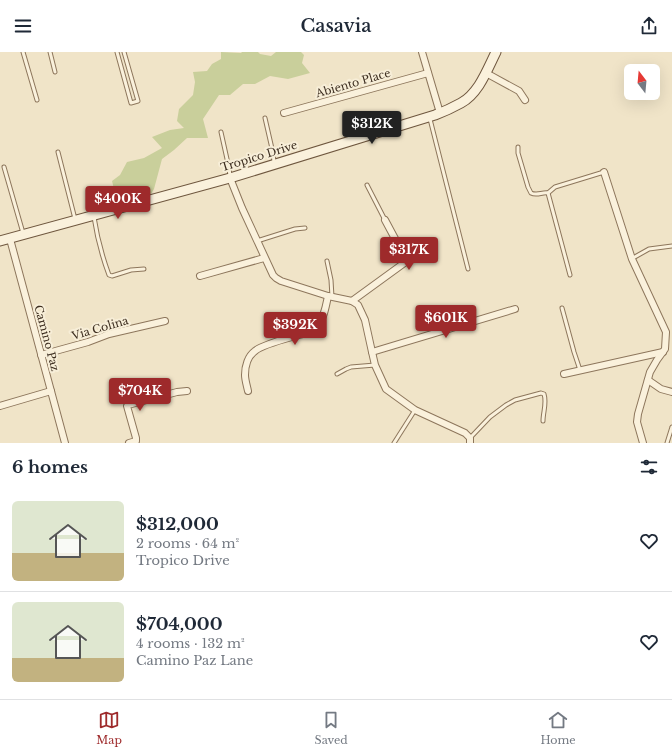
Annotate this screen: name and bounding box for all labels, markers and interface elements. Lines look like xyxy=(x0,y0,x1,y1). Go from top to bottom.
icon: menu xyxy=(12,15,34,37)
text: Casavia xyxy=(301,15,371,37)
icon: share xyxy=(638,15,660,37)
north arrow xyxy=(624,64,660,100)
map controls xyxy=(624,64,660,100)
street label: Abiento Place xyxy=(313,66,392,101)
pin: $312K xyxy=(344,111,400,145)
text: $312K xyxy=(351,115,393,132)
street label: Tropico Drive xyxy=(219,138,299,174)
pin: $400K xyxy=(90,186,146,220)
text: $400K xyxy=(94,190,142,207)
pin: $317K xyxy=(381,237,437,271)
text: $317K xyxy=(389,241,429,258)
street label: Camino Paz xyxy=(31,303,63,373)
pin: $601K xyxy=(418,305,474,339)
text: $601K xyxy=(424,309,468,326)
pin: $392K xyxy=(267,312,323,346)
street label: Via Colina xyxy=(69,313,131,343)
text: $392K xyxy=(273,316,317,333)
pin: $704K xyxy=(112,378,168,412)
text: $704K xyxy=(118,382,162,399)
icon: filters xyxy=(638,456,660,478)
text: 6 homes xyxy=(12,457,88,478)
text: $312,000 xyxy=(136,514,219,535)
icon: home xyxy=(44,517,92,565)
icon: heart xyxy=(638,530,660,552)
text: 2 rooms · 64 m² xyxy=(136,535,239,552)
text: Tropico Drive xyxy=(136,552,230,569)
text: $704,000 xyxy=(136,614,222,635)
icon: home xyxy=(44,618,92,666)
icon: heart xyxy=(638,631,660,653)
text: 4 rooms · 132 m² xyxy=(136,635,245,652)
text: Camino Paz Lane xyxy=(136,652,253,669)
tab: Map xyxy=(96,709,122,747)
tab: Saved xyxy=(315,709,348,747)
tab: Home xyxy=(540,709,576,747)

